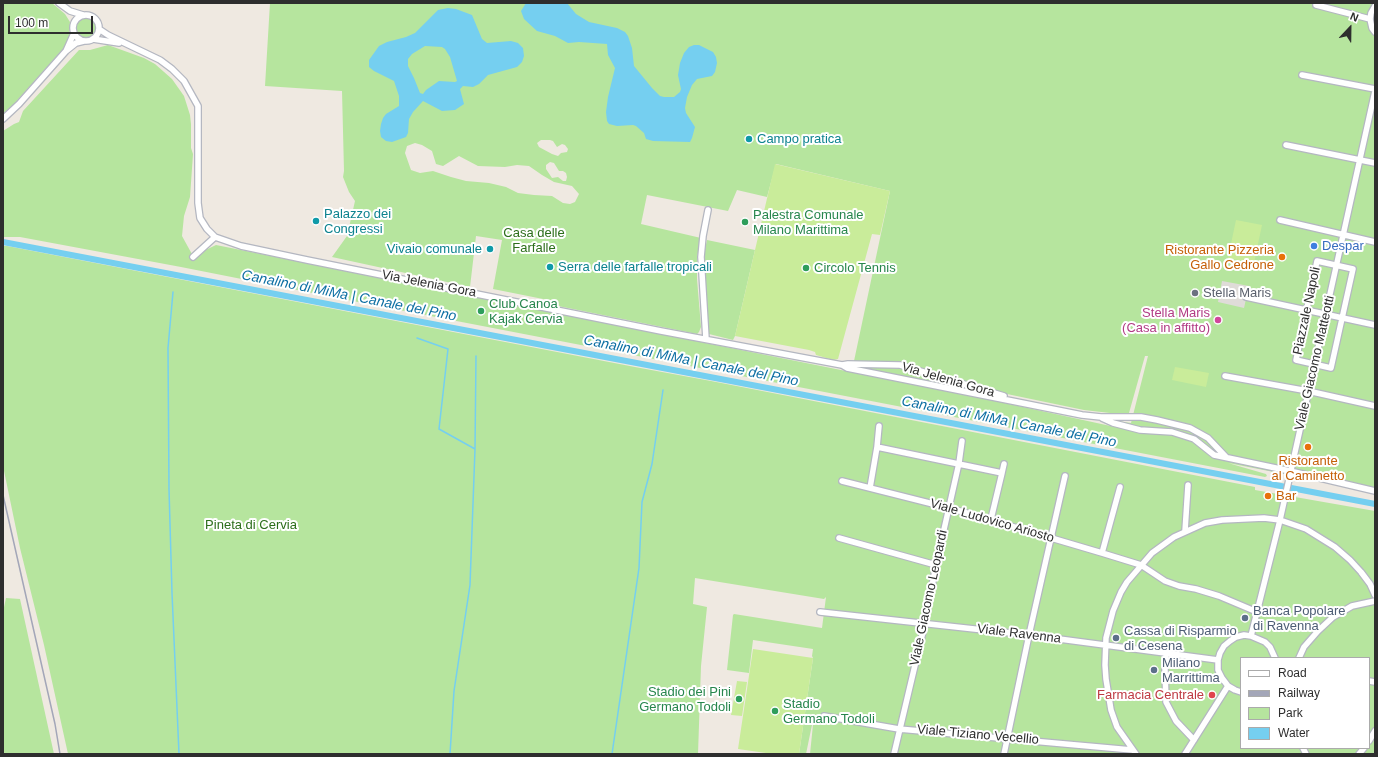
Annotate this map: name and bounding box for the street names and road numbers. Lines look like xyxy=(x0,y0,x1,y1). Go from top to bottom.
street label: Piazzale Napoli xyxy=(1290,266,1324,356)
street label: Via Jelenia Gora xyxy=(380,267,478,301)
street label: Viale Giacomo Matteotti xyxy=(1292,294,1338,432)
street label: Via Jelenia Gora xyxy=(900,359,996,401)
street label: Viale Ludovico Ariosto xyxy=(928,496,1056,546)
street label: Viale Giacomo Leopardi xyxy=(907,529,951,667)
street label: Viale Ravenna xyxy=(976,621,1062,647)
street label: Viale Tiziano Vecellio xyxy=(916,722,1040,748)

